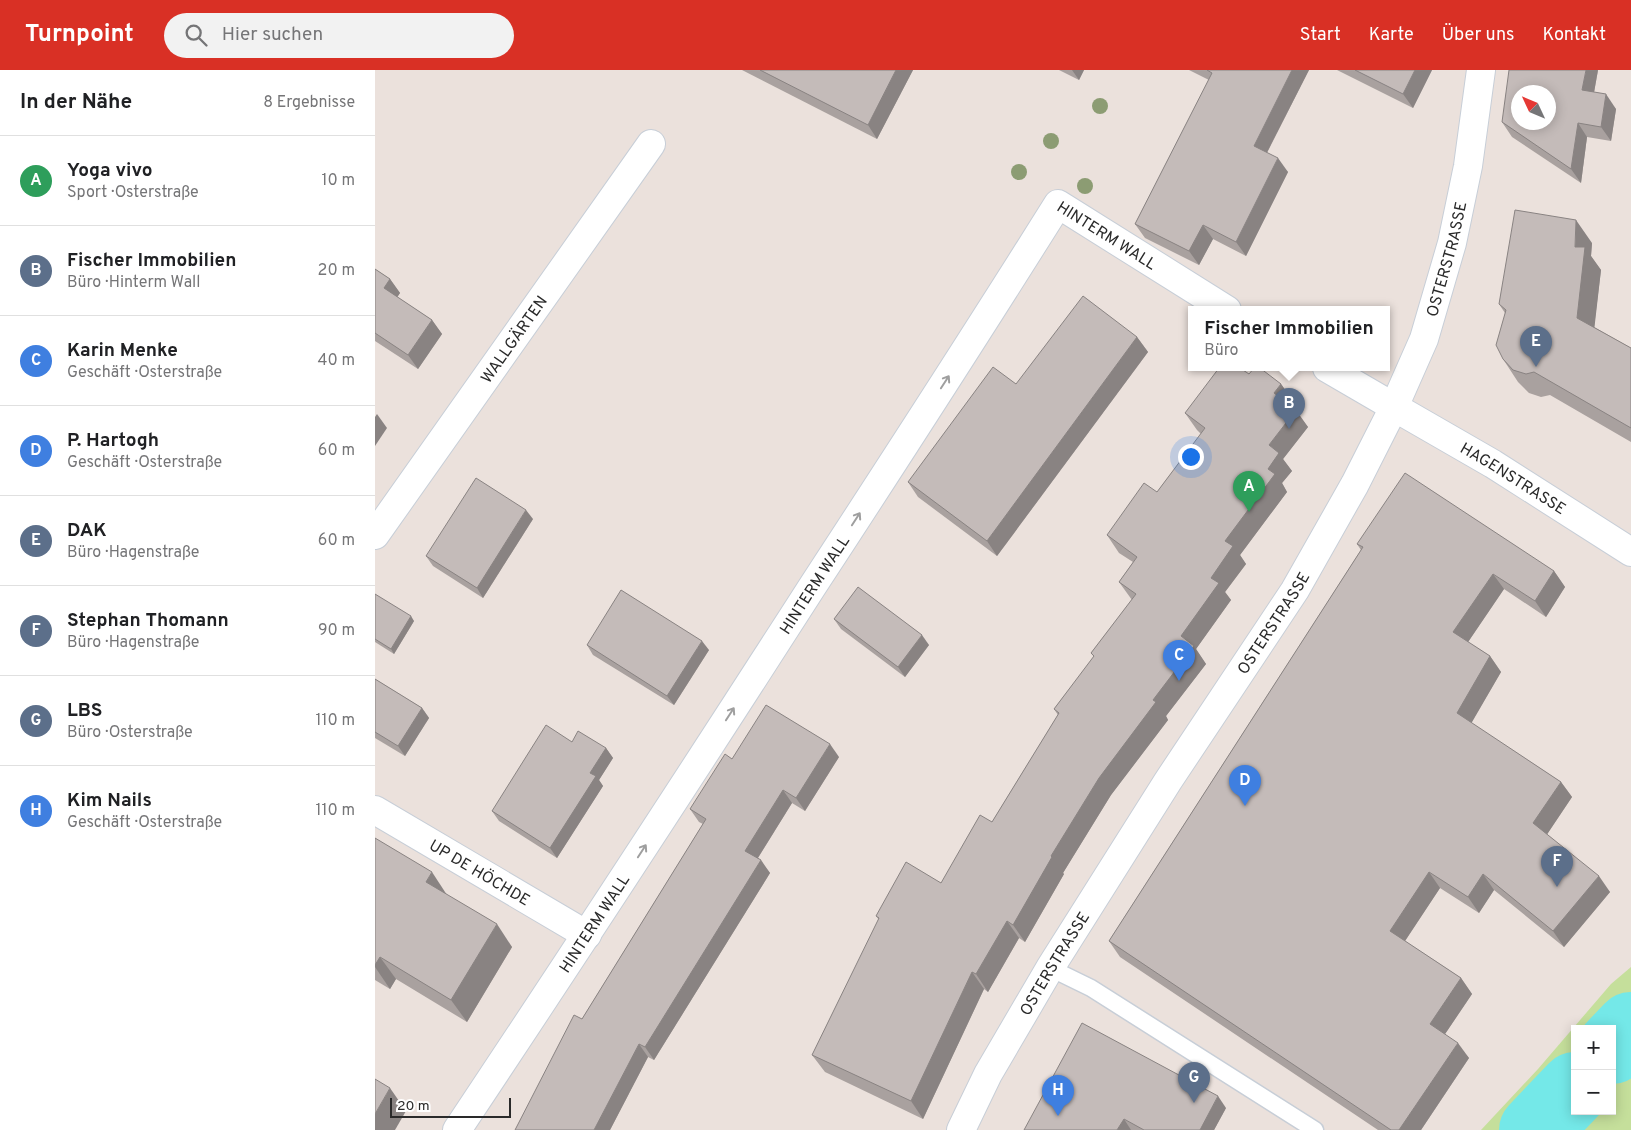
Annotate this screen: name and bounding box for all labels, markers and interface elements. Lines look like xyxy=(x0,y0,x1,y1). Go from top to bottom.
search box xyxy=(164,13,514,58)
text: Turnpoint xyxy=(25,20,134,50)
icon: search xyxy=(182,21,210,49)
text: Hier suchen xyxy=(222,23,323,47)
text: Start xyxy=(1300,24,1341,47)
text: Karte xyxy=(1369,24,1414,47)
text: Über uns xyxy=(1442,24,1514,47)
text: Kontakt xyxy=(1542,24,1606,47)
north arrow xyxy=(1511,85,1556,130)
text: In der Nähe xyxy=(20,89,132,116)
text: 8 Ergebnisse xyxy=(263,93,355,113)
text: Yoga vivo xyxy=(67,159,153,183)
text: A xyxy=(30,171,42,191)
text: 10 m xyxy=(321,171,355,191)
text: Sport · Osterstraße xyxy=(67,183,199,203)
street label: HINTERM WALL xyxy=(1053,198,1160,275)
street label: OSTERSTRASSE xyxy=(1423,200,1472,319)
text: Fischer Immobilien xyxy=(67,249,236,273)
text: B xyxy=(30,261,42,281)
text: 20 m xyxy=(318,261,355,281)
text: Büro · Hinterm Wall xyxy=(67,273,200,293)
street label: WALLGÄRTEN xyxy=(477,292,553,388)
popup xyxy=(1188,306,1390,371)
text: Fischer Immobilien xyxy=(1204,317,1374,341)
pin: E xyxy=(1520,326,1552,367)
text: Karin Menke xyxy=(67,339,178,363)
text: Büro xyxy=(1204,341,1239,361)
text: C xyxy=(31,351,41,371)
text: 40 m xyxy=(317,351,355,371)
text: Geschäft · Osterstraße xyxy=(67,363,222,383)
one-way arrow xyxy=(940,376,950,390)
pin: B xyxy=(1273,388,1305,429)
text: P. Hartogh xyxy=(67,429,159,453)
street label: HAGENSTRASSE xyxy=(1456,439,1569,520)
text: D xyxy=(30,441,42,461)
text: 60 m xyxy=(318,441,355,461)
your location xyxy=(1178,444,1204,470)
text: Geschäft · Osterstraße xyxy=(67,453,222,473)
pin: A xyxy=(1233,471,1265,512)
one-way arrow xyxy=(851,512,862,526)
text: DAK xyxy=(67,519,107,543)
text: E xyxy=(31,531,41,551)
text: 60 m xyxy=(318,531,355,551)
street label: HINTERM WALL xyxy=(776,532,855,639)
text: Büro · Hagenstraße xyxy=(67,543,199,563)
street label: OSTERSTRASSE xyxy=(1234,569,1315,679)
text: Stephan Thomann xyxy=(67,609,229,633)
text: F xyxy=(31,621,41,641)
text: 90 m xyxy=(318,621,355,641)
text: Büro · Hagenstraße xyxy=(67,633,199,653)
pin: C xyxy=(1163,640,1195,681)
text: LBS xyxy=(67,699,103,723)
one-way arrow xyxy=(726,708,736,722)
text: G xyxy=(31,711,41,731)
text: 110 m xyxy=(315,711,355,731)
text: Büro · Osterstraße xyxy=(67,723,193,743)
pin: D xyxy=(1229,765,1261,806)
text: Kim Nails xyxy=(67,789,152,813)
text: H xyxy=(30,801,42,821)
text: 110 m xyxy=(315,801,355,821)
text: Geschäft · Osterstraße xyxy=(67,813,222,833)
street label: UP DE HÖCHDE xyxy=(425,836,533,911)
one-way arrow xyxy=(637,844,647,858)
pin: F xyxy=(1541,846,1573,887)
street label: HINTERM WALL xyxy=(556,871,635,977)
street label: OSTERSTRASSE xyxy=(1016,909,1095,1020)
map controls xyxy=(1571,1025,1616,1115)
button: + xyxy=(1571,1025,1616,1070)
pin: G xyxy=(1178,1062,1210,1103)
button: − xyxy=(1571,1070,1616,1115)
pin: H xyxy=(1042,1075,1074,1116)
scale bar xyxy=(390,1095,511,1118)
text: 20 m xyxy=(397,1098,430,1115)

